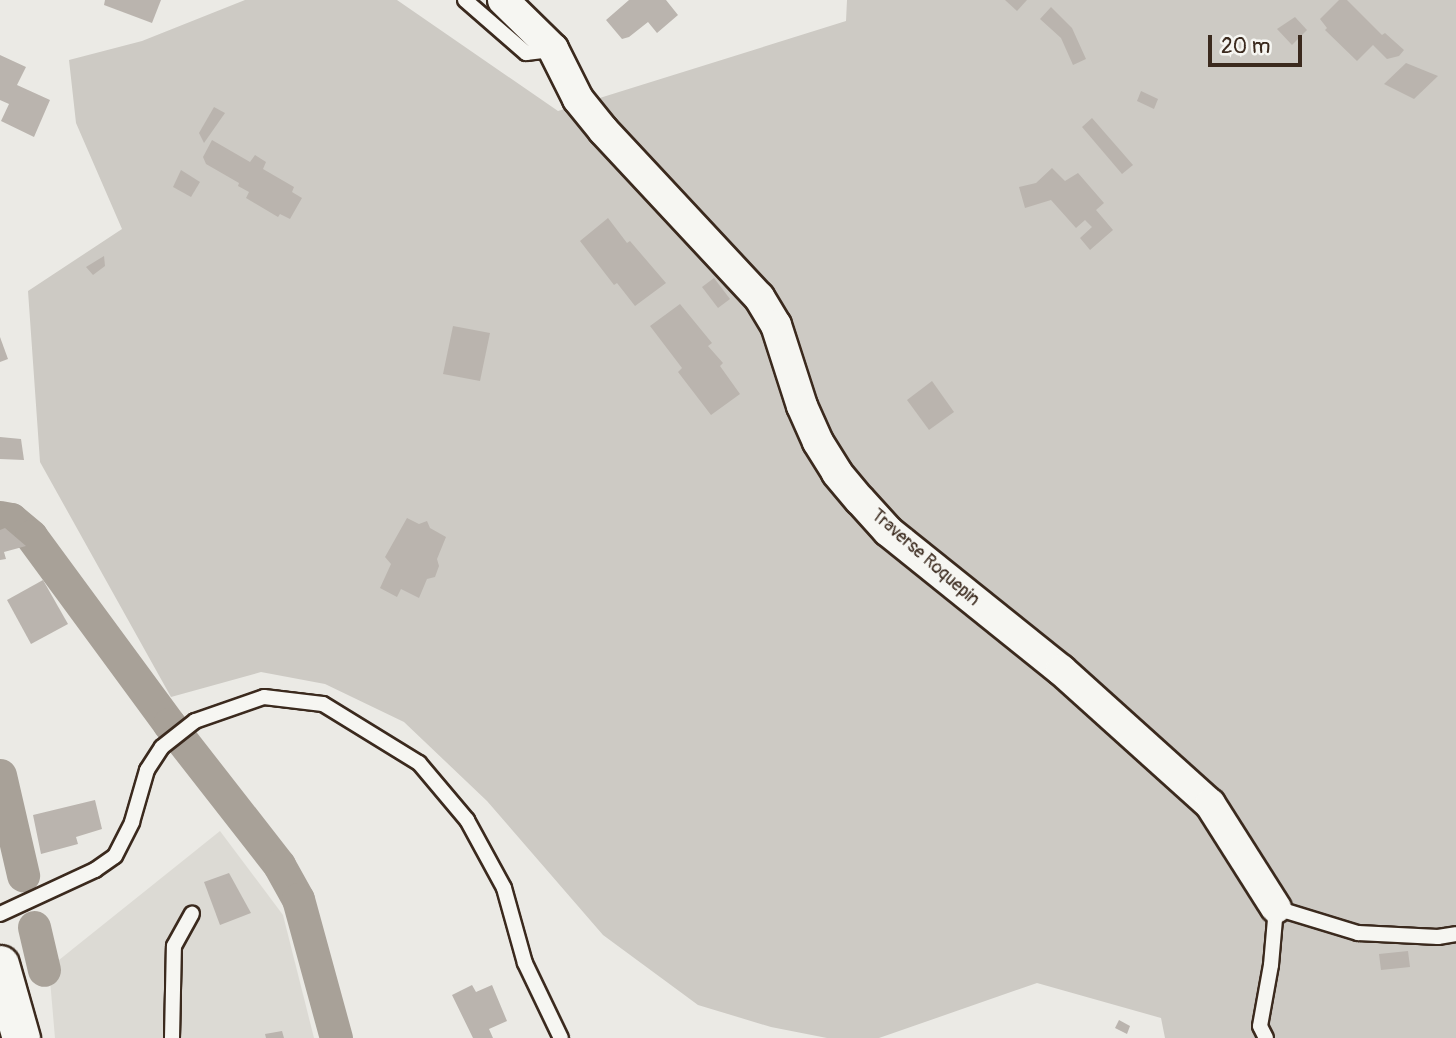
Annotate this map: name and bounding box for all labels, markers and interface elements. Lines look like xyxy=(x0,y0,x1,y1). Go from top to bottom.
scale bar xyxy=(1211,21,1306,65)
text: 20 m xyxy=(1221,33,1270,60)
street label: Traverse Roquepin xyxy=(866,505,984,611)

